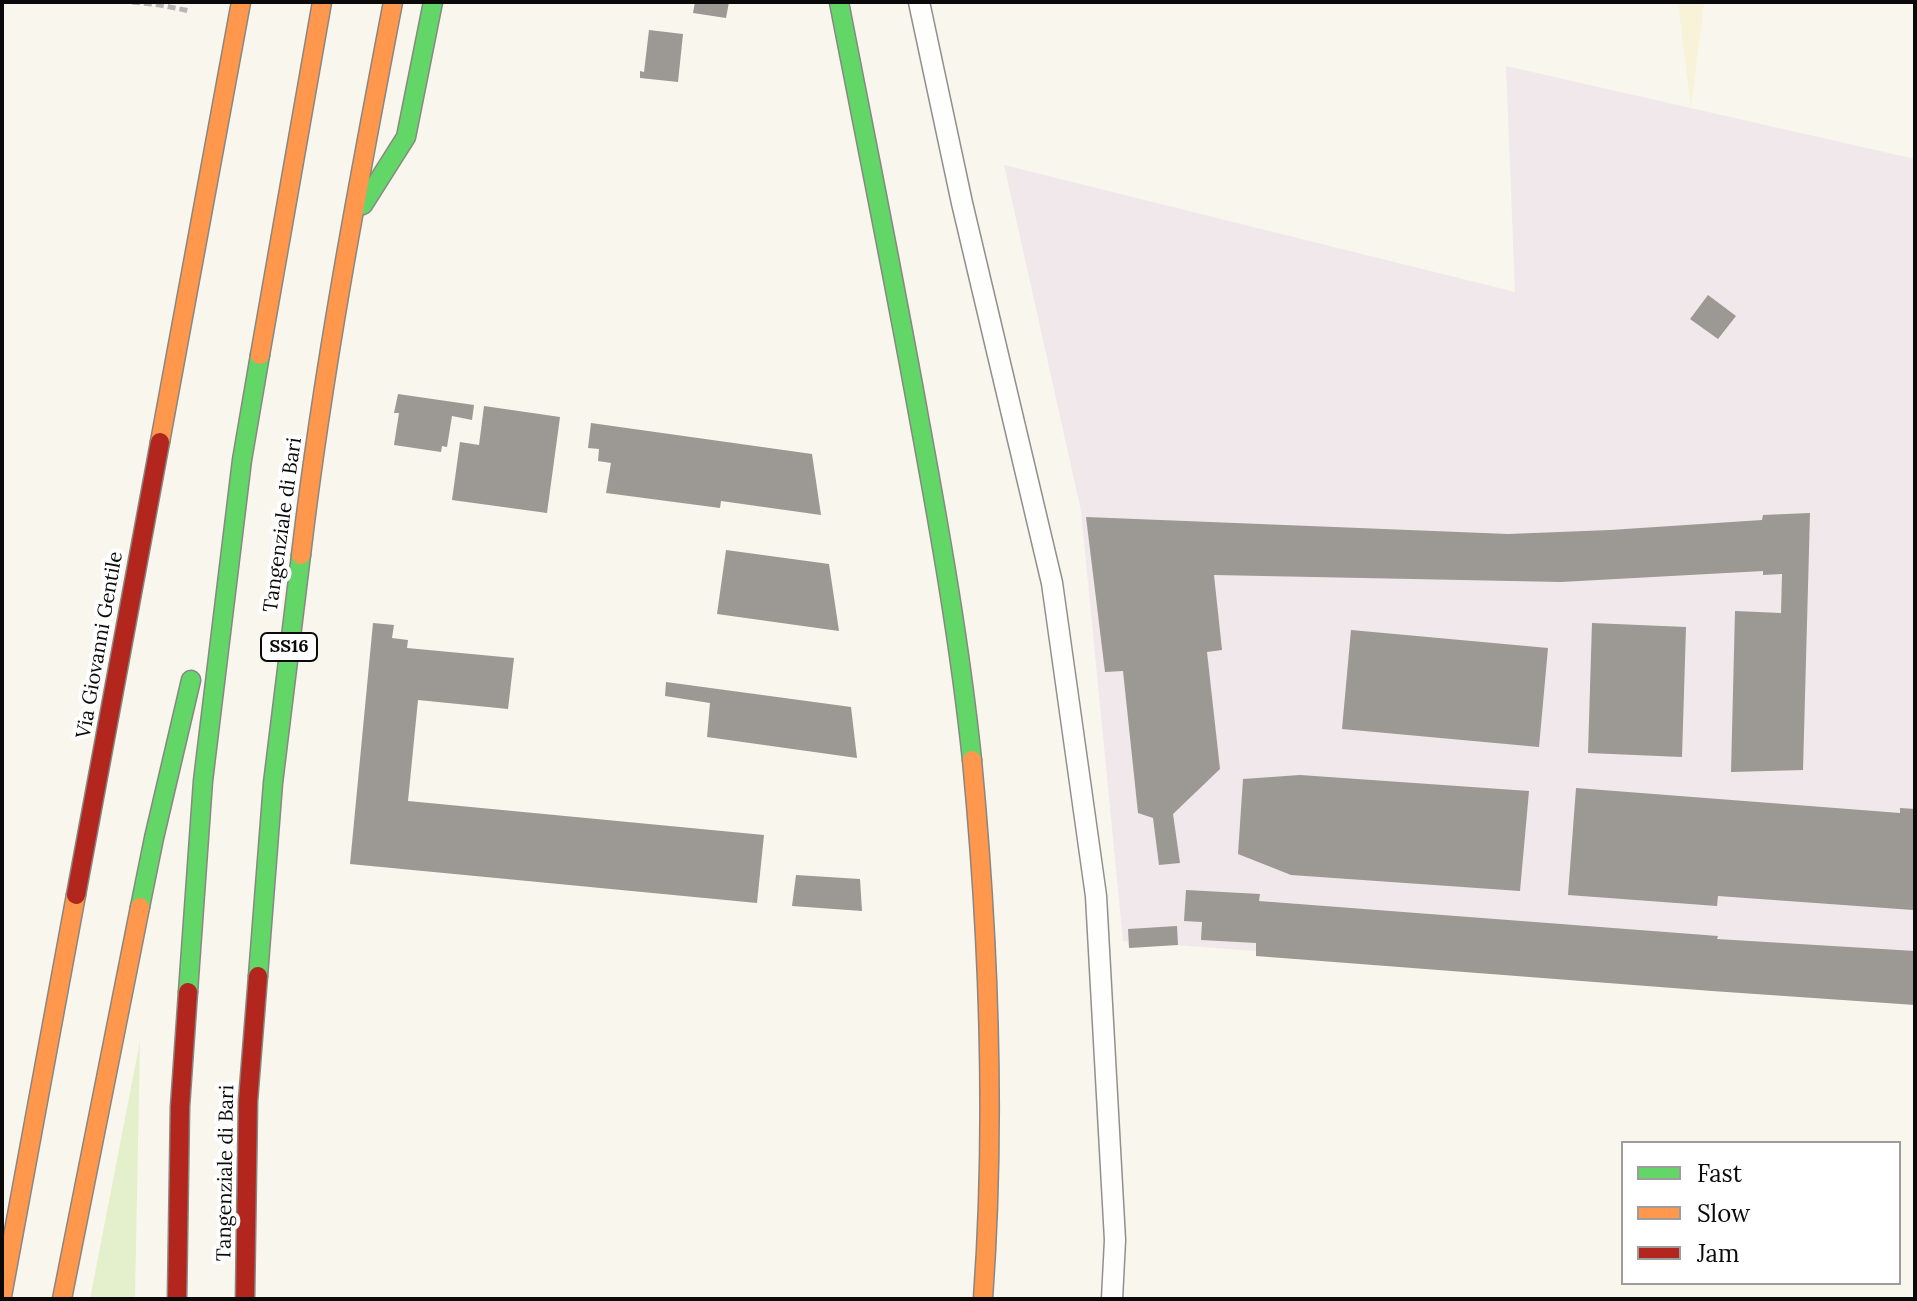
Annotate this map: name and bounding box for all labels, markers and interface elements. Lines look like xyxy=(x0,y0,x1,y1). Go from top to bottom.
street label: Tangenziale di Bari xyxy=(259,436,307,614)
street label: Via Giovanni Gentile xyxy=(72,550,128,740)
road number: SS16 xyxy=(261,633,317,661)
street label: Tangenziale di Bari xyxy=(212,1085,240,1261)
legend xyxy=(1621,1141,1901,1285)
text: Fast xyxy=(1697,1158,1742,1189)
text: Slow xyxy=(1697,1198,1750,1229)
text: Jam xyxy=(1697,1238,1739,1269)

